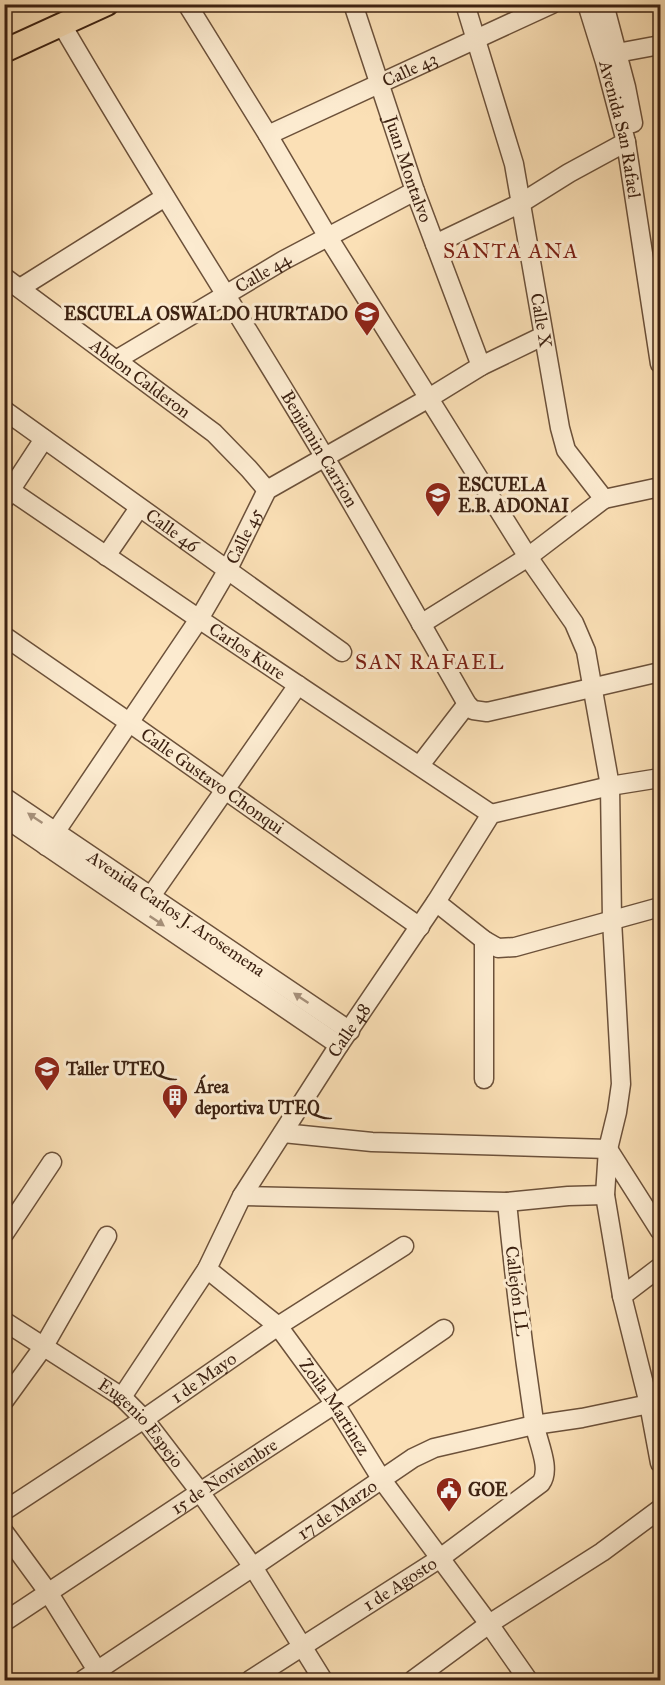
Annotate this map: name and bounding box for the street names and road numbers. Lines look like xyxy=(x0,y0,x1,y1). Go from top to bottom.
street label: Calle 43 xyxy=(379,47,441,92)
street label: Avenida San Rafael xyxy=(594,57,645,200)
street label: Juan Montalvo xyxy=(378,111,437,225)
street label: Calle 44 xyxy=(231,247,295,298)
street label: Calle X xyxy=(526,291,557,349)
street label: Abdon Calderon xyxy=(85,333,195,423)
street label: Benjamin Carrion xyxy=(276,387,363,511)
street label: Calle 46 xyxy=(141,504,204,557)
street label: Calle 45 xyxy=(221,504,267,568)
street label: Carlos Kure xyxy=(205,618,290,685)
street label: Calle Gustavo Chonqui xyxy=(137,723,288,839)
street label: Avenida Carlos J. Arosemena xyxy=(82,845,270,982)
street label: Calle 48 xyxy=(323,999,375,1061)
street label: Callejón LL xyxy=(501,1245,534,1338)
street label: 1 de Mayo xyxy=(167,1347,241,1408)
street label: Zoila Martinez xyxy=(295,1354,375,1459)
street label: Eugenio Espejo xyxy=(94,1374,188,1472)
street label: 15 de Noviembre xyxy=(167,1434,282,1519)
street label: 17 de Marzo xyxy=(293,1475,381,1545)
street label: 1 de Agosto xyxy=(359,1552,441,1616)

